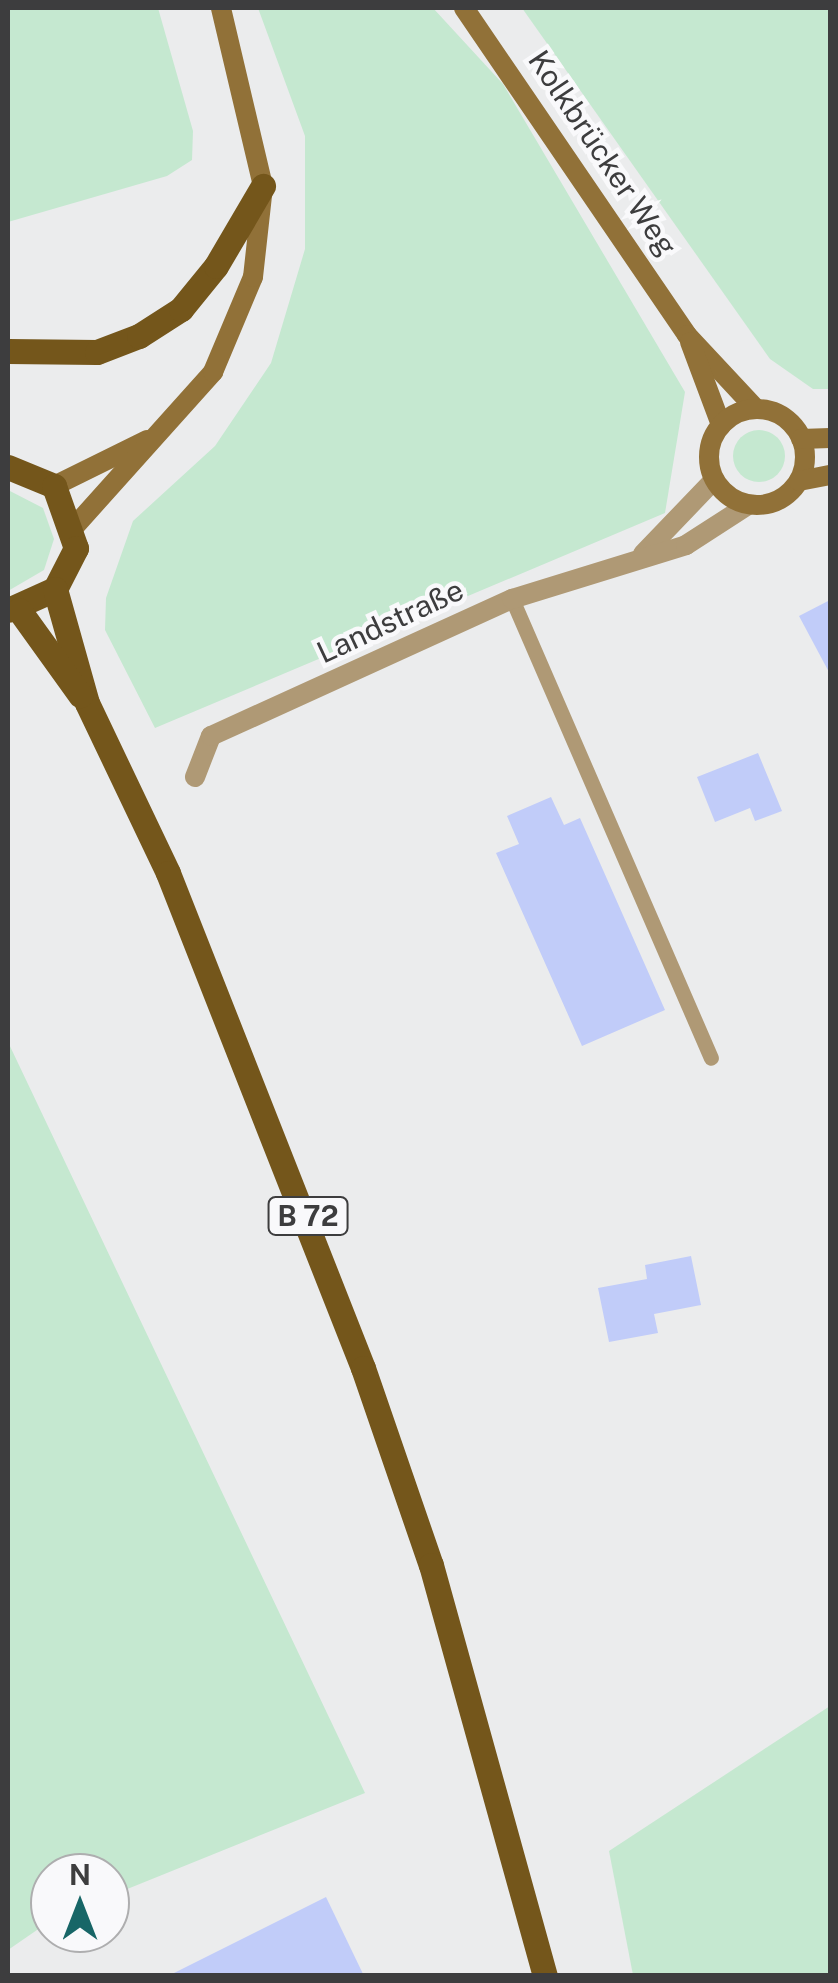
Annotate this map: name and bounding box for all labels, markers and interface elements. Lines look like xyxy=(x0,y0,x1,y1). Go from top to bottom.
street label: Kolkbrücker Weg xyxy=(521,43,685,263)
street label: Landstraße xyxy=(311,571,469,671)
road number: B 72 xyxy=(266,1193,350,1239)
north arrow xyxy=(30,1853,130,1953)
text: N xyxy=(69,1858,91,1891)

